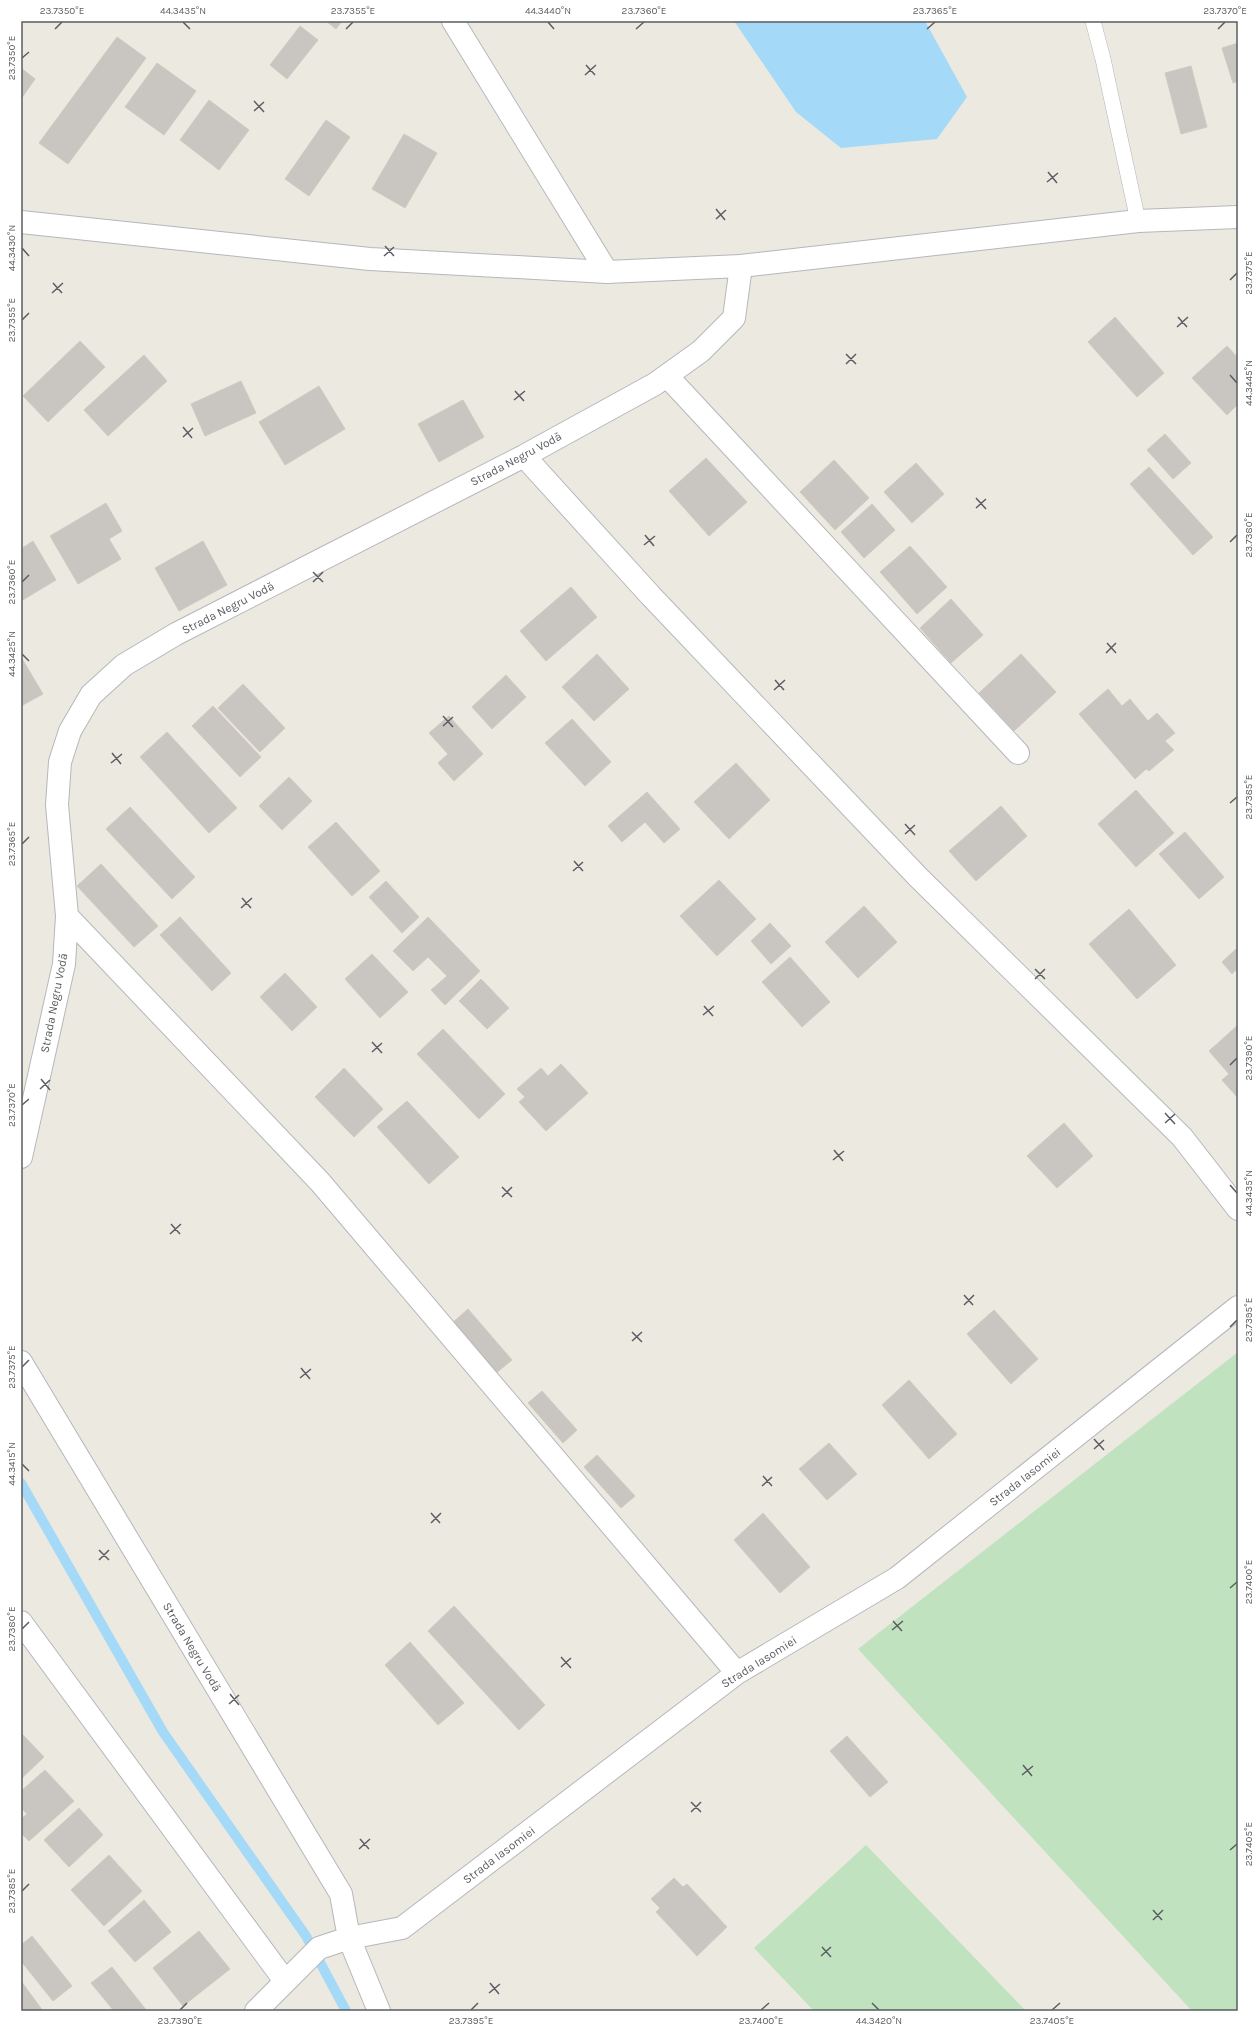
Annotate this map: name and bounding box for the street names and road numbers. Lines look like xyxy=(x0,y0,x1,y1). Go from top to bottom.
street label: Strada Negru Vodă xyxy=(468,429,564,489)
street label: Strada Negru Vodă xyxy=(180,579,276,637)
street label: Strada Negru Vodă xyxy=(37,952,71,1054)
street label: Strada Iasomiei xyxy=(987,1445,1063,1509)
street label: Strada Negru Vodă xyxy=(160,1600,224,1694)
street label: Strada Iasomiei xyxy=(719,1633,799,1691)
street label: Strada Iasomiei xyxy=(460,1823,538,1887)

